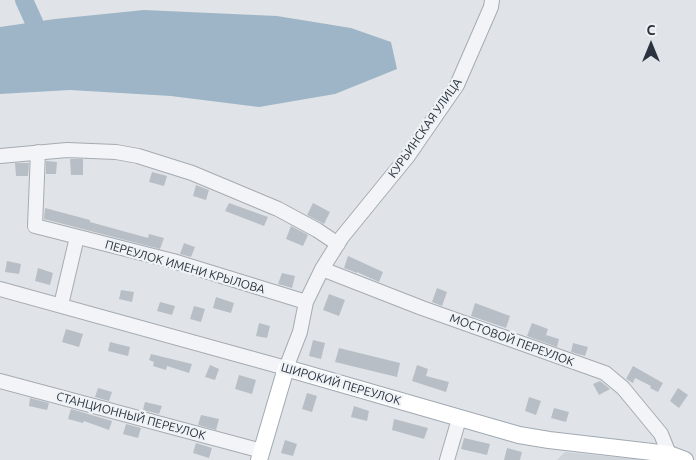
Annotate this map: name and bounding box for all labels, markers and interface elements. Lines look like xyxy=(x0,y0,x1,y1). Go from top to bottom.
north arrow xyxy=(626,20,676,70)
text: С xyxy=(647,22,655,38)
street label: КУРЬИНСКАЯ УЛИЦА xyxy=(385,75,465,181)
street label: ПЕРЕУЛОК ИМЕНИ КРЫЛОВА xyxy=(103,237,267,297)
street label: МОСТОВОЙ ПЕРЕУЛОК xyxy=(448,311,576,369)
street label: ШИРОКИЙ ПЕРЕУЛОК xyxy=(279,360,403,408)
street label: СТАНЦИОННЫЙ ПЕРЕУЛОК xyxy=(55,389,207,443)

